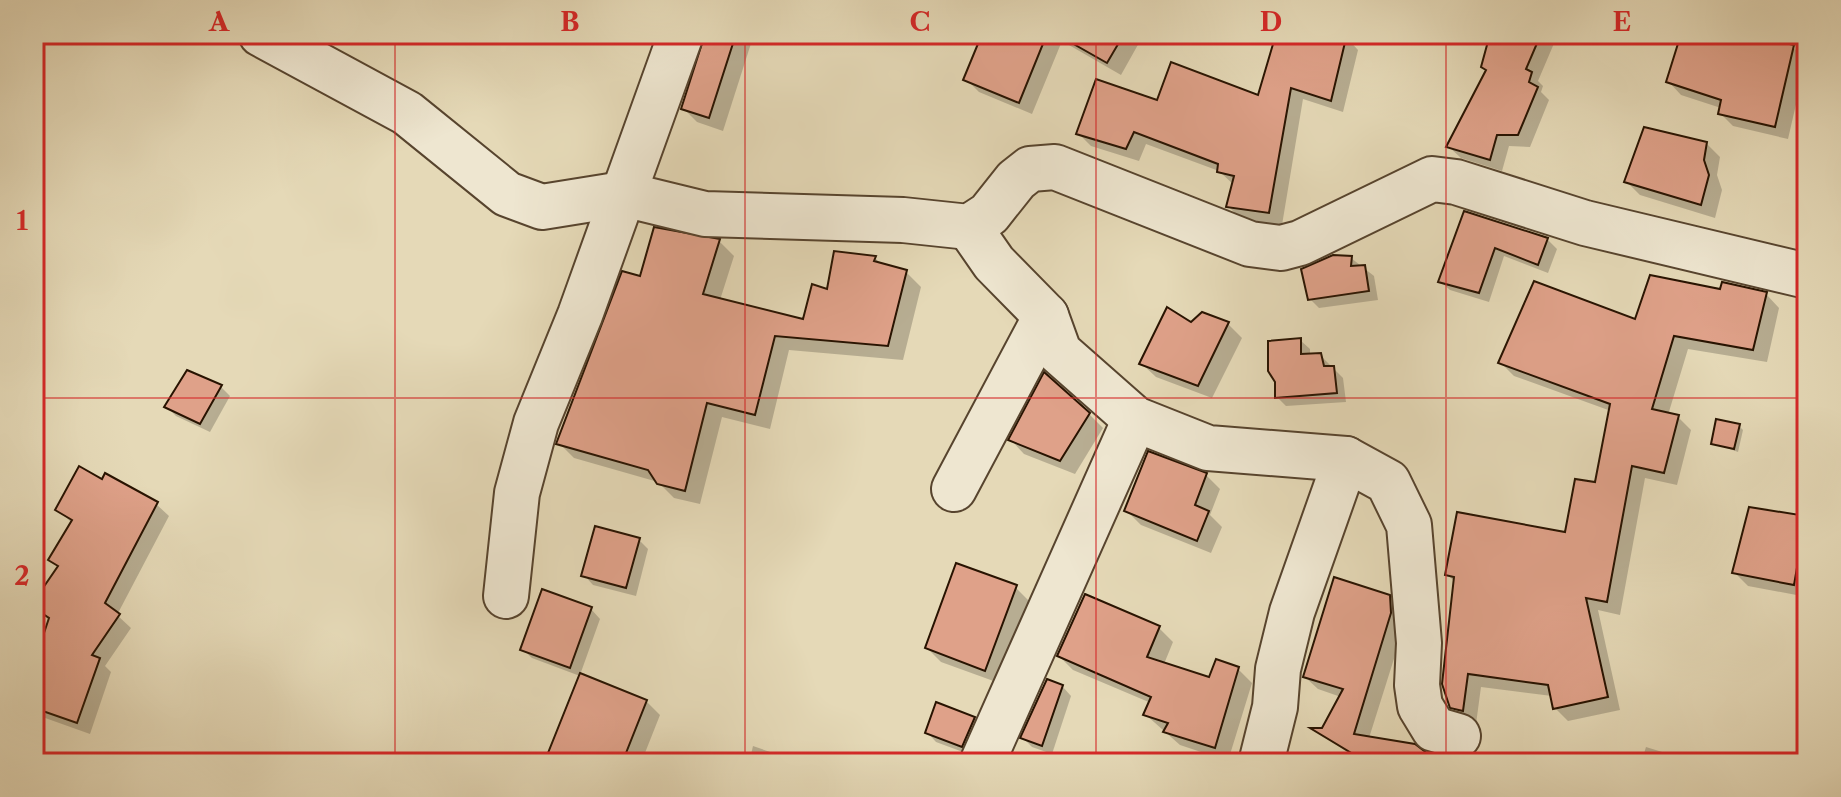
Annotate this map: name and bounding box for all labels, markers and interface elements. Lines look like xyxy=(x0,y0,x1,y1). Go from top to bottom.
text: A xyxy=(208,6,230,38)
text: B xyxy=(560,6,580,38)
text: C xyxy=(910,6,930,38)
text: D xyxy=(1260,6,1282,38)
text: E xyxy=(1613,6,1631,38)
text: 1 xyxy=(16,205,28,237)
text: 2 xyxy=(14,560,30,592)

